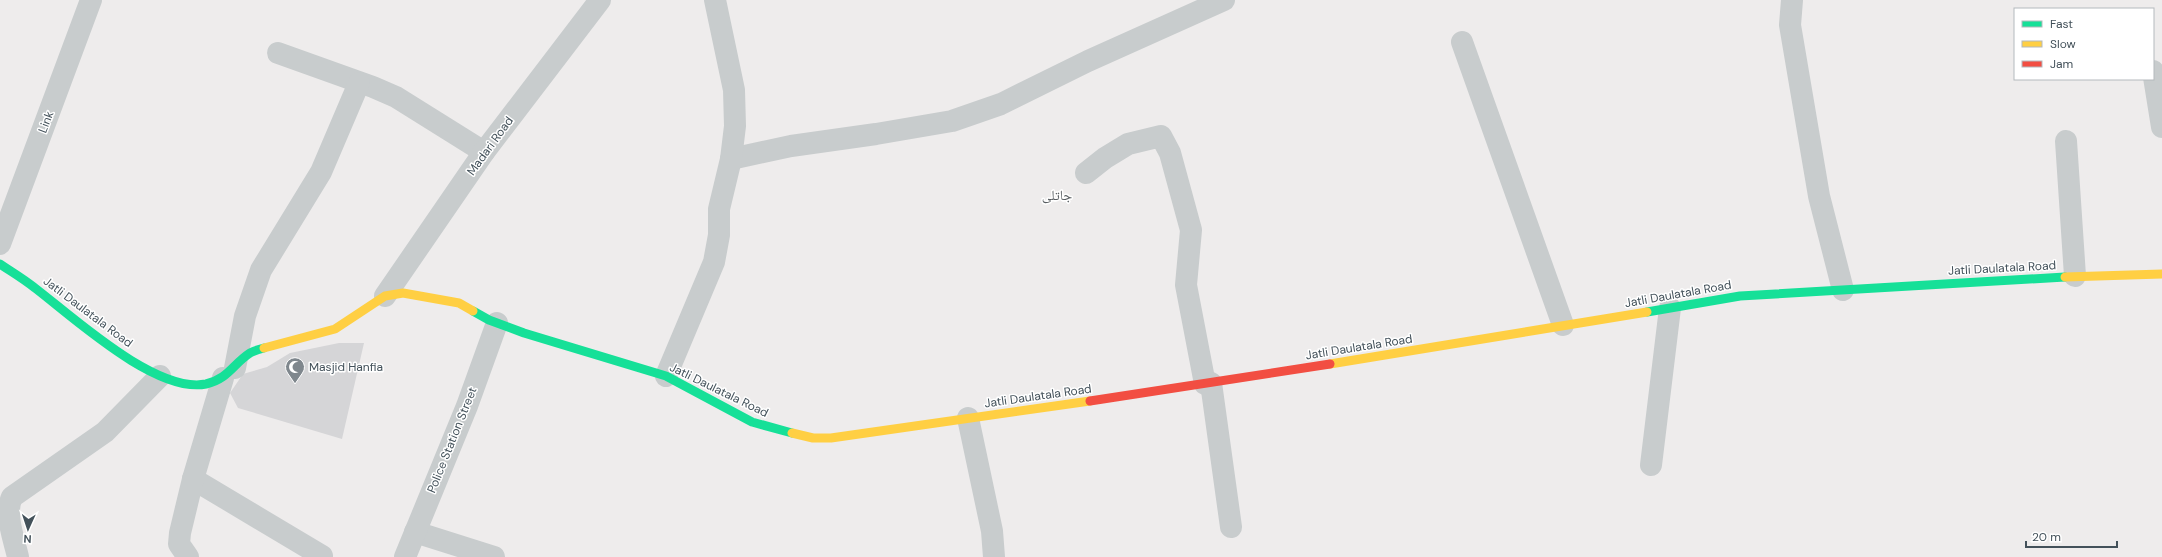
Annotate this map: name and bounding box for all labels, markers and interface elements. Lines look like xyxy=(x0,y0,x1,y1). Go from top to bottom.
legend xyxy=(2014,8,2154,80)
text: Fast xyxy=(2050,16,2073,32)
text: Slow xyxy=(2050,36,2076,52)
text: Jam xyxy=(2050,56,2073,72)
street label: Link xyxy=(35,109,57,135)
street label: Madari Road xyxy=(463,113,517,179)
district label: جاتلی xyxy=(1042,186,1072,204)
street label: Jatli Daulatala Road xyxy=(1948,257,2056,279)
street label: Jatli Daulatala Road xyxy=(40,273,136,351)
street label: Jatli Daulatala Road xyxy=(1623,277,1733,311)
street label: Jatli Daulatala Road xyxy=(1304,331,1414,363)
mosque icon: Masjid Hanfia xyxy=(284,356,306,384)
place label: Masjid Hanfia xyxy=(309,359,383,375)
street label: Jatli Daulatala Road xyxy=(667,359,771,421)
street label: Jatli Daulatala Road xyxy=(983,381,1093,411)
street label: Police Station Street xyxy=(423,384,481,495)
north arrow xyxy=(8,509,48,549)
scale bar xyxy=(2026,523,2117,549)
text: 20 m xyxy=(2032,529,2061,545)
text: N xyxy=(23,532,32,546)

